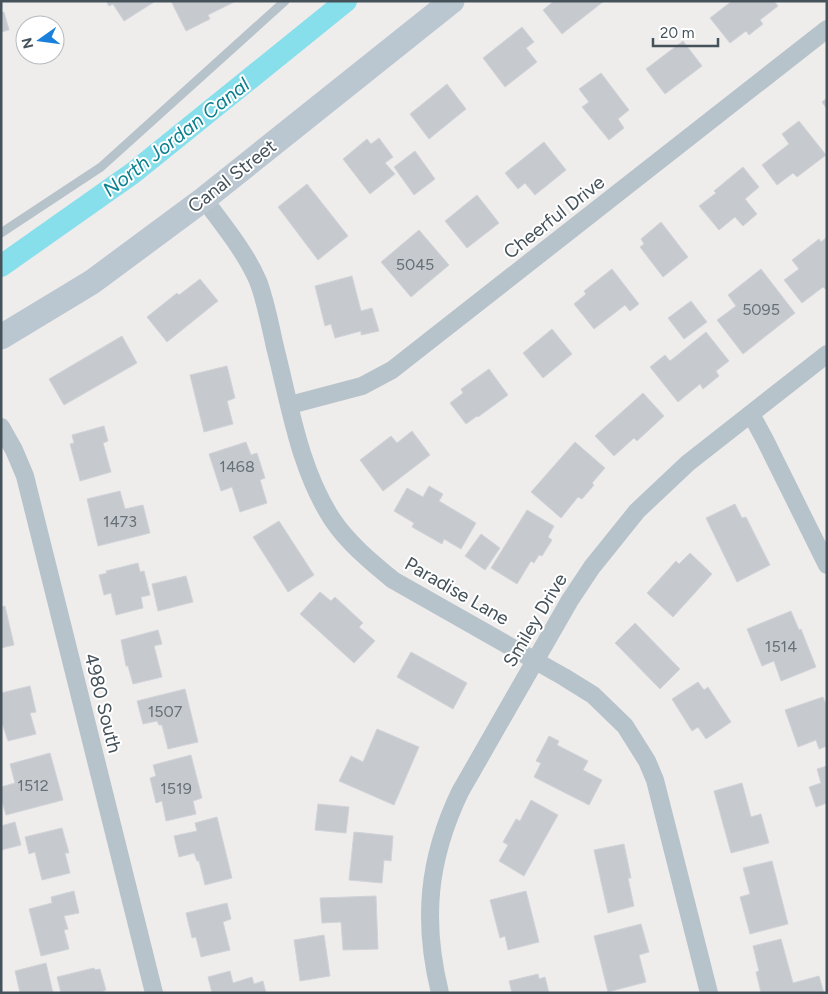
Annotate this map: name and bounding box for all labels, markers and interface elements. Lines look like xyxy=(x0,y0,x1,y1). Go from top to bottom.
north arrow xyxy=(15,15,65,65)
scale bar xyxy=(653,15,718,47)
text: 20 m xyxy=(660,24,694,42)
text: N xyxy=(18,36,37,50)
water label: North Jordan Canal xyxy=(98,72,255,202)
street label: Canal Street xyxy=(183,134,281,218)
street label: Cheerful Drive xyxy=(499,170,609,264)
house number: 5045 xyxy=(396,255,434,274)
house number: 5095 xyxy=(742,300,780,319)
house number: 1468 xyxy=(219,457,255,476)
house number: 1473 xyxy=(103,512,137,531)
street label: Paradise Lane xyxy=(401,552,513,630)
street label: Smiley Drive xyxy=(498,569,572,671)
house number: 1514 xyxy=(765,637,797,656)
street label: 4980 South xyxy=(79,651,127,755)
house number: 1507 xyxy=(148,702,183,721)
house number: 1512 xyxy=(17,776,49,795)
house number: 1519 xyxy=(160,779,192,798)

